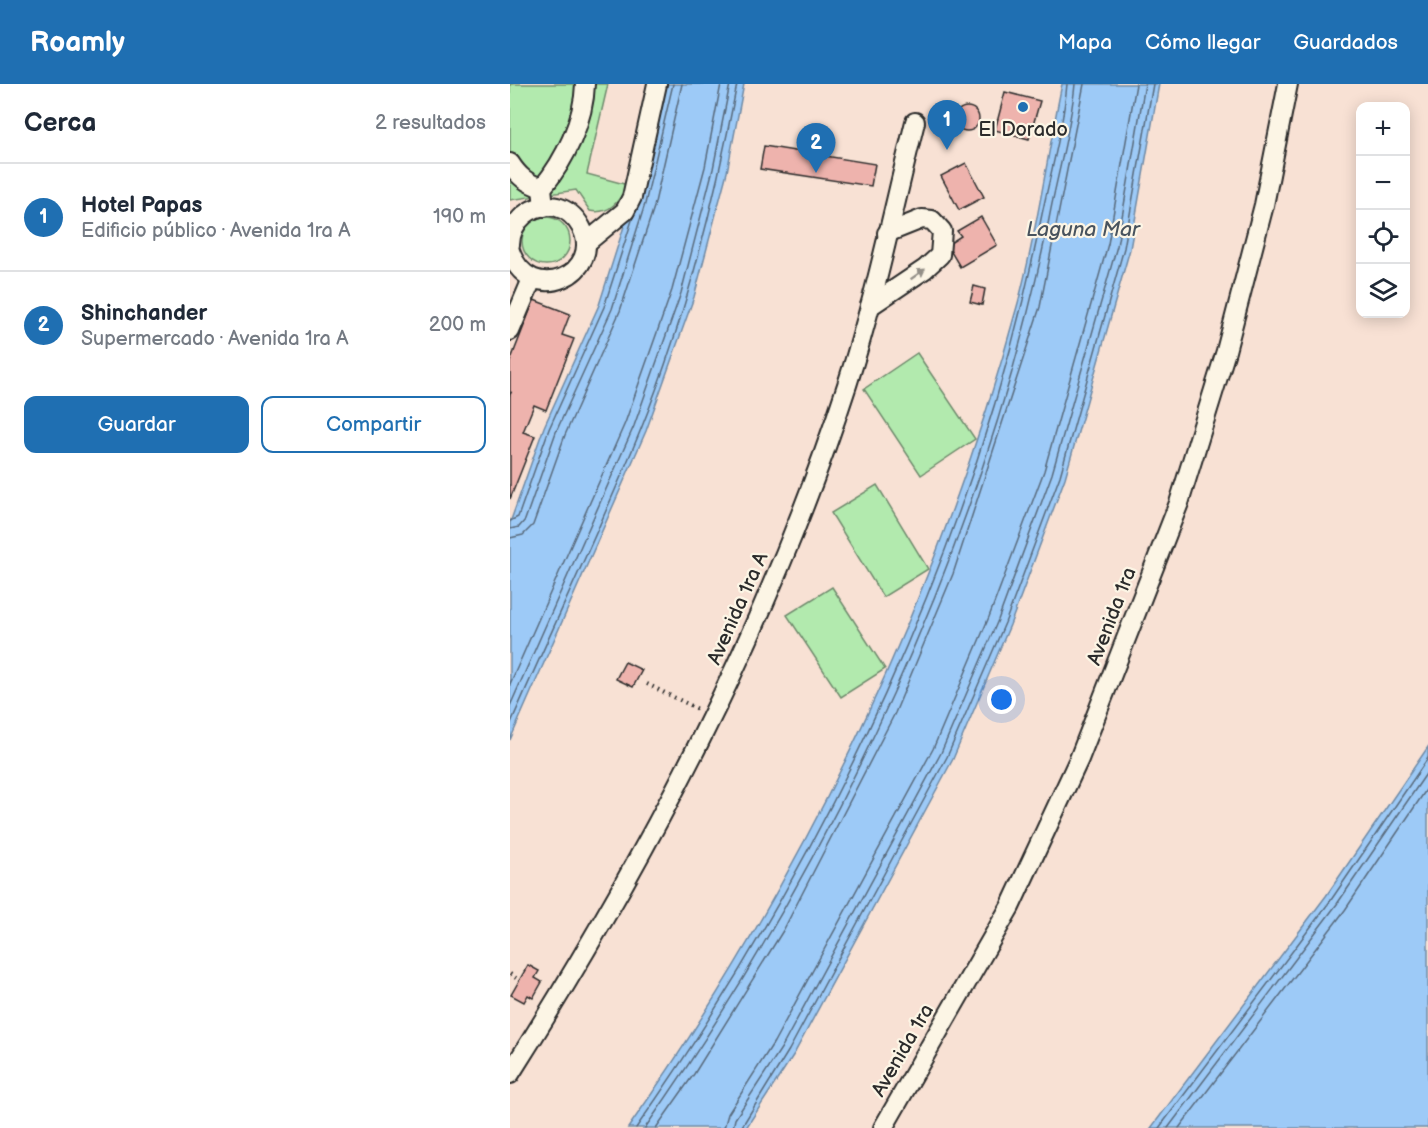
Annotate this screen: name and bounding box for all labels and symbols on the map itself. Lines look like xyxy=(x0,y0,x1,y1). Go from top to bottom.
pin: 1 xyxy=(928,100,966,150)
marker: El Dorado xyxy=(1016,100,1030,114)
place label: El Dorado xyxy=(978,118,1068,142)
pin: 2 xyxy=(796,124,836,173)
water label: Laguna Mar xyxy=(1026,217,1141,242)
one-way arrow xyxy=(911,268,926,280)
street label: Avenida 1ra A xyxy=(702,548,774,668)
street label: Avenida 1ra xyxy=(1082,564,1142,669)
your location xyxy=(987,685,1016,714)
street label: Avenida 1ra xyxy=(867,1000,939,1101)

